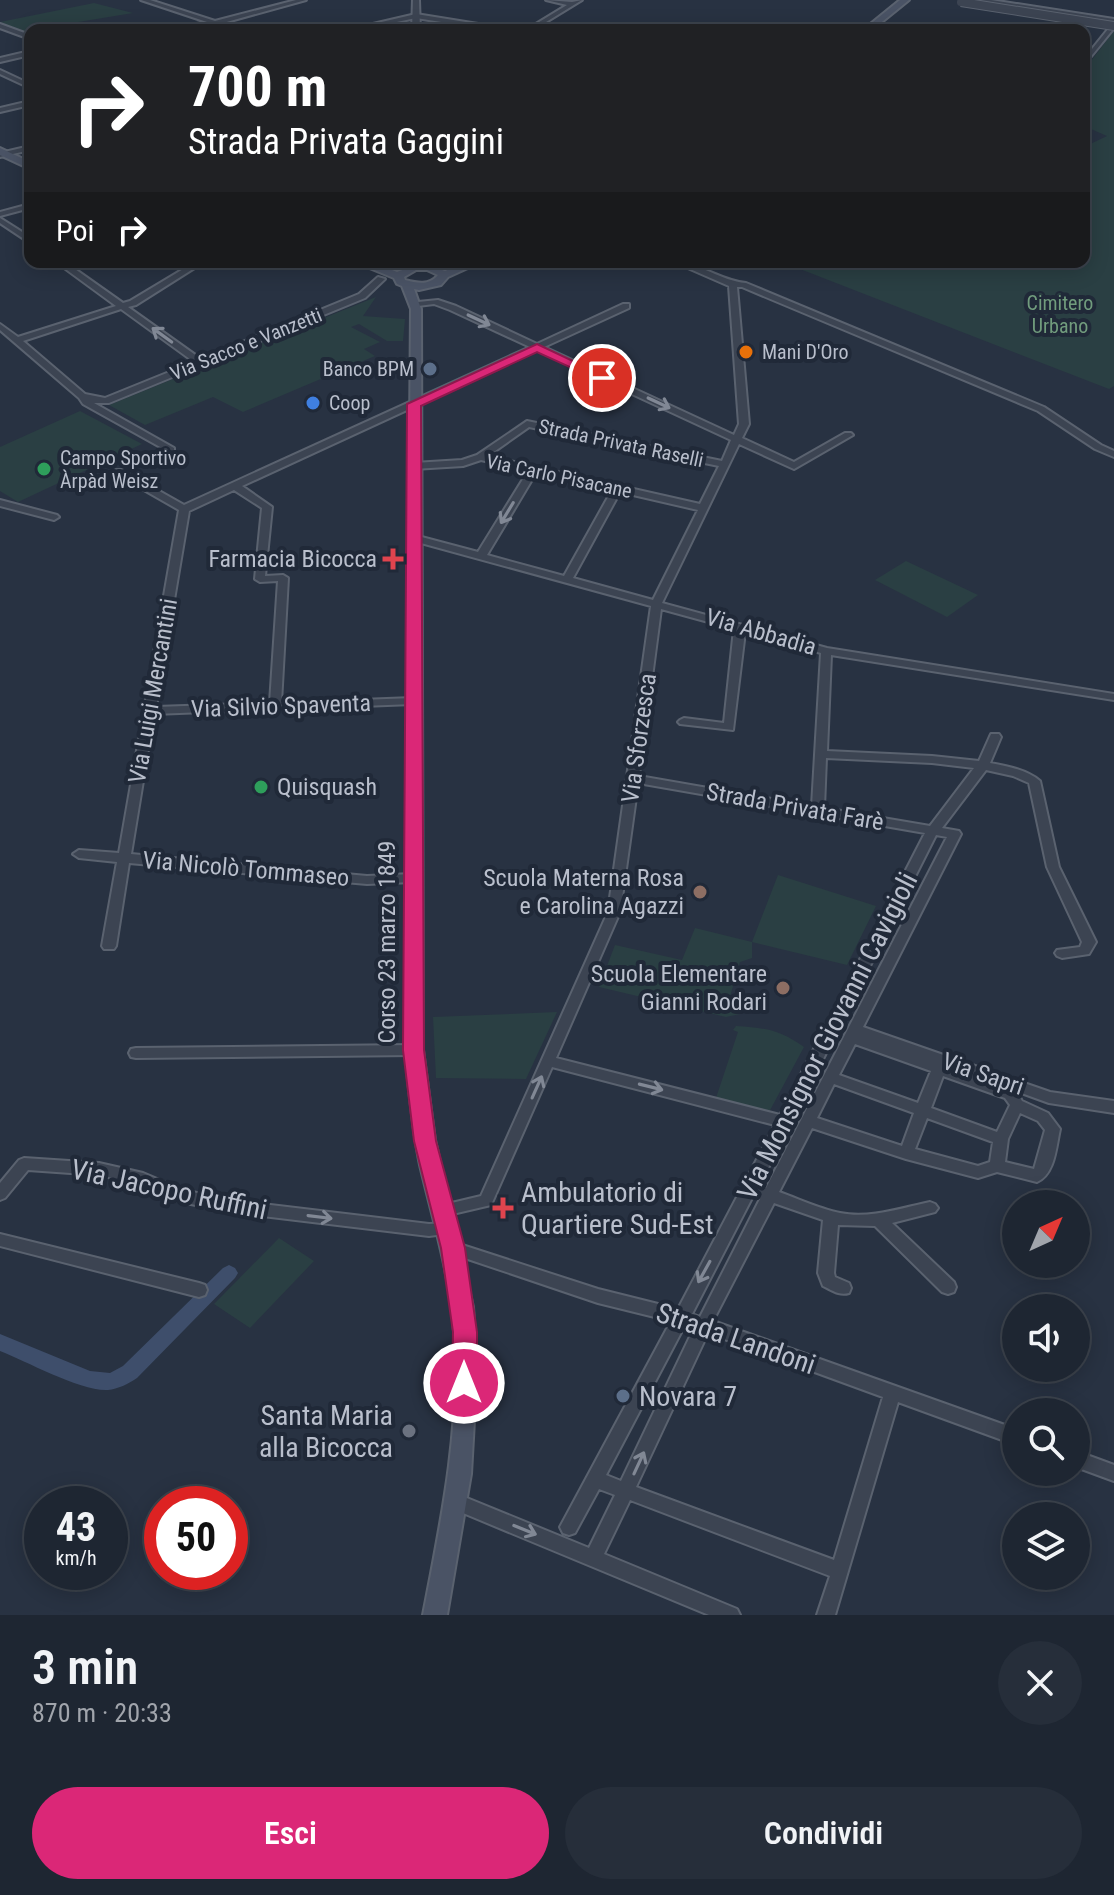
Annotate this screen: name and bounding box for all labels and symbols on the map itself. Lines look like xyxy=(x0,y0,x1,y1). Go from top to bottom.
park label: Cimitero Urbano xyxy=(1027,291,1093,338)
street label: Via Sacco e Vanzetti xyxy=(167,303,325,385)
one-way arrow xyxy=(466,313,490,328)
one-way arrow xyxy=(152,327,174,343)
place label: Mani D'Oro xyxy=(762,340,848,364)
marker: Mani D'Oro xyxy=(737,343,755,361)
pin xyxy=(568,344,636,412)
place label: Banco BPM xyxy=(323,357,414,381)
marker: Banco BPM xyxy=(421,360,439,378)
place label: Coop xyxy=(329,391,370,415)
marker: Coop xyxy=(304,394,322,412)
one-way arrow xyxy=(646,397,671,412)
street label: Strada Privata Raselli xyxy=(536,414,706,472)
place label: Campo Sportivo Àrpàd Weisz xyxy=(60,446,186,493)
street label: Via Carlo Pisacane xyxy=(484,449,634,503)
marker: Campo Sportivo Àrpàd Weisz xyxy=(35,460,53,478)
one-way arrow xyxy=(498,501,514,524)
place label: Farmacia Bicocca xyxy=(208,545,377,573)
marker: Farmacia Bicocca xyxy=(384,550,402,568)
street label: Via Luigi Mercantini xyxy=(123,596,183,786)
street label: Via Abbadia xyxy=(702,603,820,661)
street label: Via Sforzesca xyxy=(616,671,662,805)
street label: Via Silvio Spaventa xyxy=(191,689,371,723)
place label: Quisquash xyxy=(277,773,377,801)
marker: Quisquash xyxy=(252,778,270,796)
street label: Strada Privata Farè xyxy=(704,778,886,836)
street label: Corso 23 marzo 1849 xyxy=(373,841,401,1043)
street label: Via Nicolò Tommaseo xyxy=(142,846,350,892)
place label: Scuola Materna Rosa e Carolina Agazzi xyxy=(483,864,684,920)
street label: Via Monsignor Giovanni Cavigioli xyxy=(730,867,925,1205)
marker: Scuola Materna Rosa e Carolina Agazzi xyxy=(691,883,709,901)
place label: Scuola Elementare Gianni Rodari xyxy=(591,960,767,1016)
marker: Scuola Elementare Gianni Rodari xyxy=(774,979,792,997)
street label: Via Sapri xyxy=(938,1047,1028,1101)
one-way arrow xyxy=(530,1075,545,1100)
one-way arrow xyxy=(637,1081,663,1096)
street label: Via Jacopo Ruffini xyxy=(68,1153,270,1226)
place label: Ambulatorio di Quartiere Sud-Est xyxy=(521,1176,714,1241)
north arrow xyxy=(1002,1190,1090,1278)
marker: Ambulatorio di Quartiere Sud-Est xyxy=(492,1197,514,1219)
one-way arrow xyxy=(307,1210,332,1225)
one-way arrow xyxy=(695,1260,711,1283)
street label: Strada Landoni xyxy=(652,1296,820,1381)
position arrow xyxy=(422,1341,506,1425)
place label: Novara 7 xyxy=(639,1380,737,1413)
marker: Novara 7 xyxy=(614,1387,632,1405)
place label: Santa Maria alla Bicocca xyxy=(259,1399,393,1464)
marker: Santa Maria alla Bicocca xyxy=(400,1422,418,1440)
one-way arrow xyxy=(632,1452,647,1476)
speed limit sign: 50 xyxy=(144,1486,248,1590)
one-way arrow xyxy=(512,1524,537,1539)

